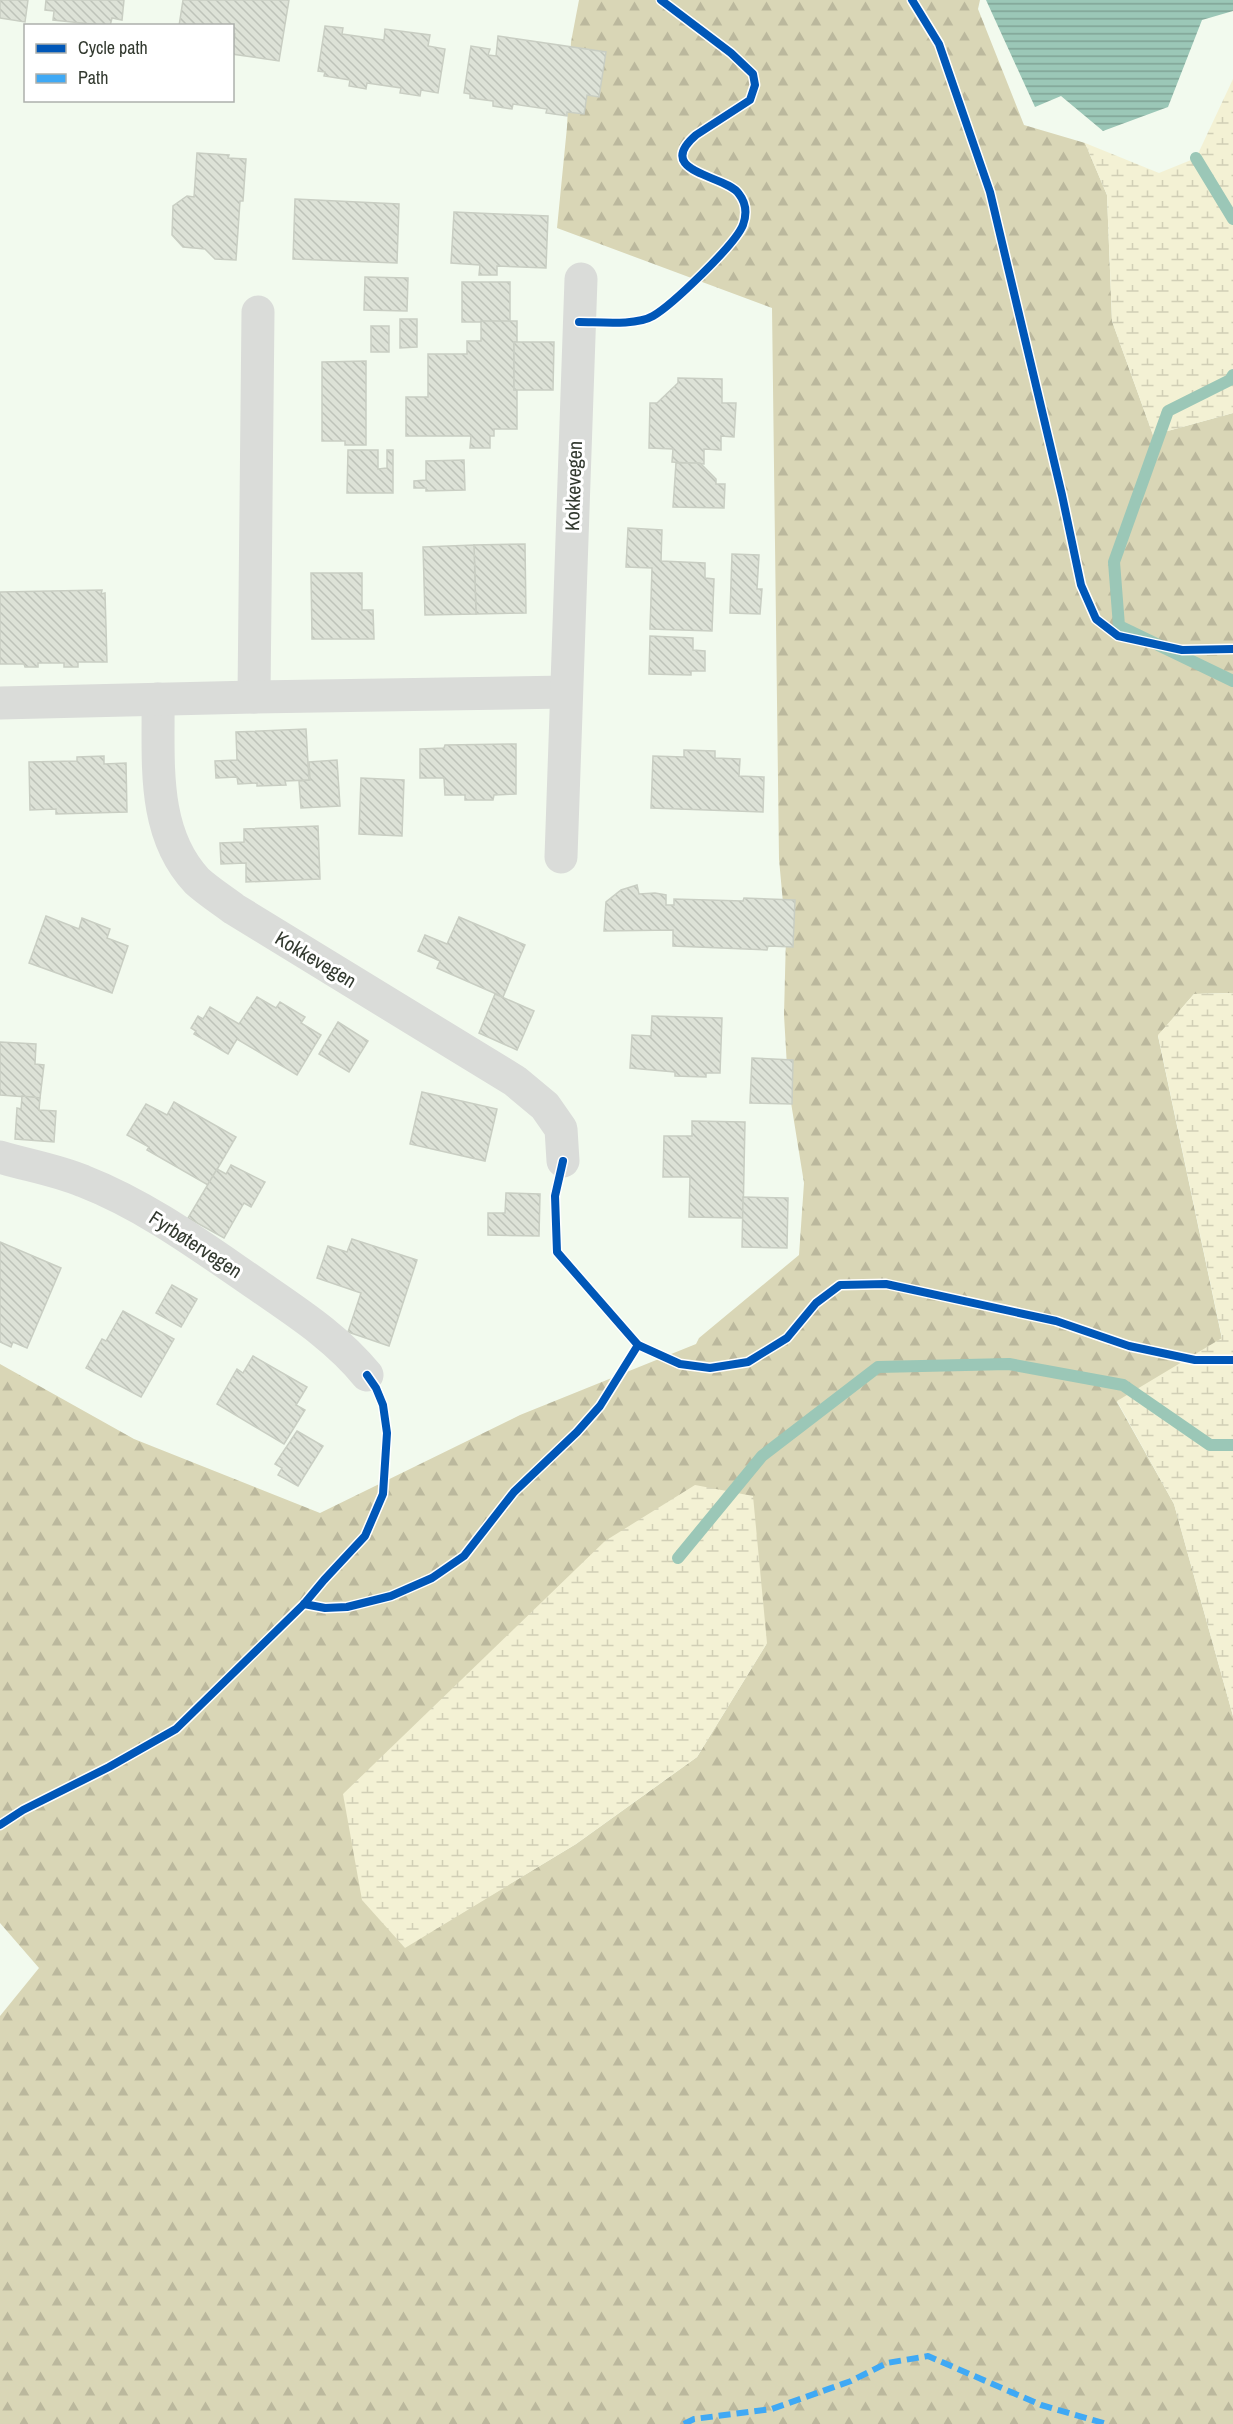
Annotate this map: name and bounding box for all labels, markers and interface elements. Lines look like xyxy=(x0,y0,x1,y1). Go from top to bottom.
legend xyxy=(24,24,234,102)
text: Cycle path xyxy=(78,35,148,60)
text: Path xyxy=(78,65,108,90)
street label: Kokkevegen xyxy=(558,440,588,532)
street label: Kokkevegen xyxy=(270,924,362,994)
street label: Fyrbøtervegen xyxy=(144,1204,248,1284)

